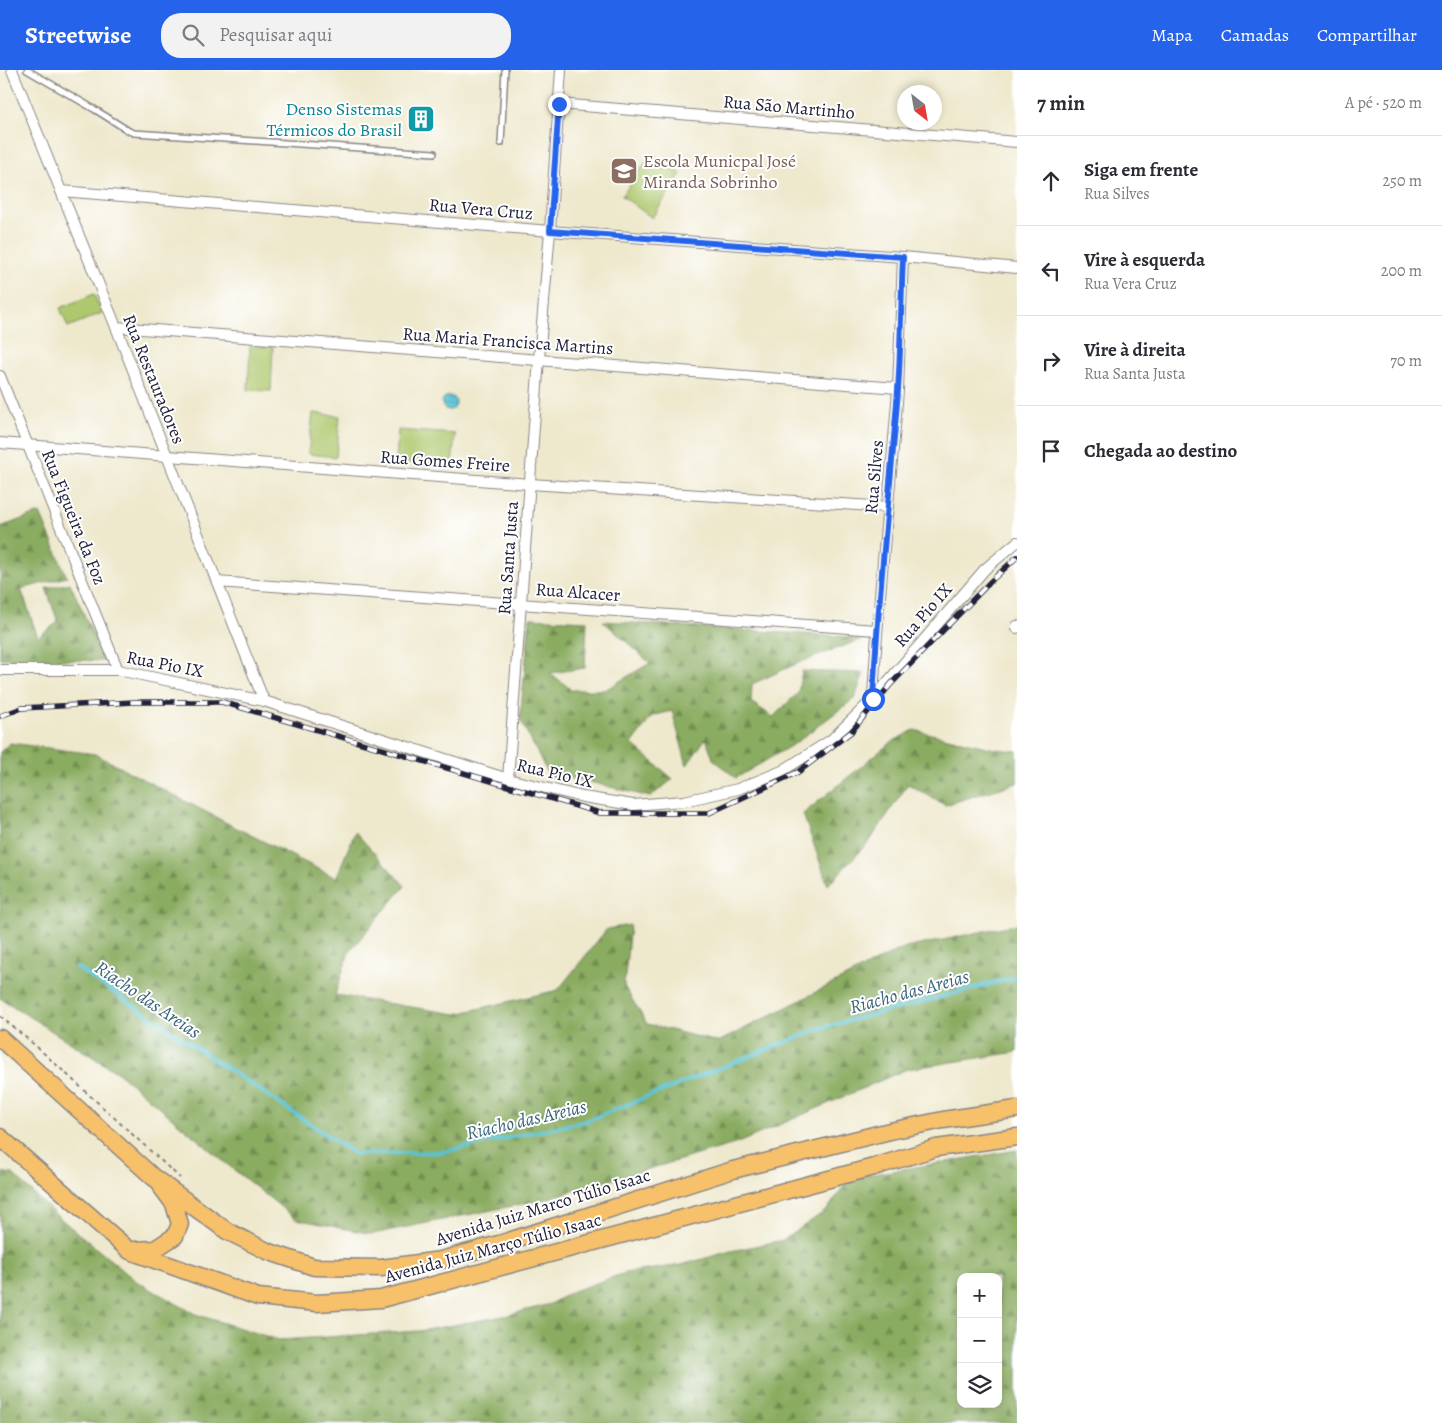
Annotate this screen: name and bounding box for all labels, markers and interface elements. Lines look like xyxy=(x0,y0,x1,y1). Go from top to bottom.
search box xyxy=(161,13,511,58)
text: Streetwise xyxy=(25,19,131,51)
icon: search xyxy=(179,21,207,49)
text: Pesquisar aqui xyxy=(219,22,332,48)
text: Mapa xyxy=(1151,23,1193,47)
text: Camadas xyxy=(1221,23,1289,47)
text: Compartilhar xyxy=(1317,23,1417,47)
north arrow xyxy=(897,85,942,130)
street label: Rua São Martinho xyxy=(722,89,856,125)
text: 7 min xyxy=(1037,89,1085,117)
text: A pé · 520 m xyxy=(1345,92,1422,114)
route end xyxy=(548,93,571,116)
place label: Denso Sistemas Térmicos do Brasil xyxy=(267,97,403,142)
building icon: Denso Sistemas Térmicos do Brasil xyxy=(406,104,436,134)
place label: Escola Municpal José Miranda Sobrinho xyxy=(643,149,796,194)
school or university icon: Escola Municpal José Miranda Sobrinho xyxy=(609,156,639,186)
text: Siga em frente xyxy=(1084,157,1198,183)
icon: ahead xyxy=(1037,167,1065,195)
text: 250 m xyxy=(1383,170,1422,192)
text: Rua Silves xyxy=(1084,183,1150,205)
street label: Rua Vera Cruz xyxy=(428,192,534,226)
text: Vire à esquerda xyxy=(1084,247,1205,273)
icon: left xyxy=(1037,257,1065,285)
text: 200 m xyxy=(1381,260,1422,282)
text: Rua Vera Cruz xyxy=(1084,273,1177,295)
street label: Rua Restauradores xyxy=(117,311,191,447)
street label: Rua Maria Francisca Martins xyxy=(402,322,614,360)
text: Vire à direita xyxy=(1084,337,1186,363)
icon: right xyxy=(1037,347,1065,375)
text: 70 m xyxy=(1390,350,1422,372)
text: Rua Santa Justa xyxy=(1084,363,1185,385)
icon: arrive xyxy=(1037,437,1065,465)
text: Chegada ao destino xyxy=(1084,438,1237,464)
street label: Rua Silves xyxy=(859,439,889,515)
street label: Rua Gomes Freire xyxy=(379,444,511,478)
street label: Rua Figueira da Foz xyxy=(36,446,112,588)
street label: Rua Santa Justa xyxy=(492,500,524,616)
street label: Rua Alcacer xyxy=(535,577,621,607)
street label: Rua Pio IX xyxy=(888,578,958,652)
street label: Rua Pio IX xyxy=(125,645,206,683)
route start xyxy=(862,688,885,711)
street label: Rua Pio IX xyxy=(514,753,596,793)
water label: Riacho das Areias xyxy=(89,955,206,1045)
water label: Riacho das Areias xyxy=(847,963,972,1020)
water label: Riacho das Areias xyxy=(464,1093,589,1146)
street label: Avenida Juiz Marco Túlio Isaac xyxy=(432,1163,653,1251)
street label: Avenida Juiz Março Túlio Isaac xyxy=(381,1208,604,1289)
map controls xyxy=(957,1273,1002,1408)
button: + xyxy=(957,1273,1002,1318)
button: − xyxy=(957,1318,1002,1363)
button: layers xyxy=(957,1363,1002,1408)

